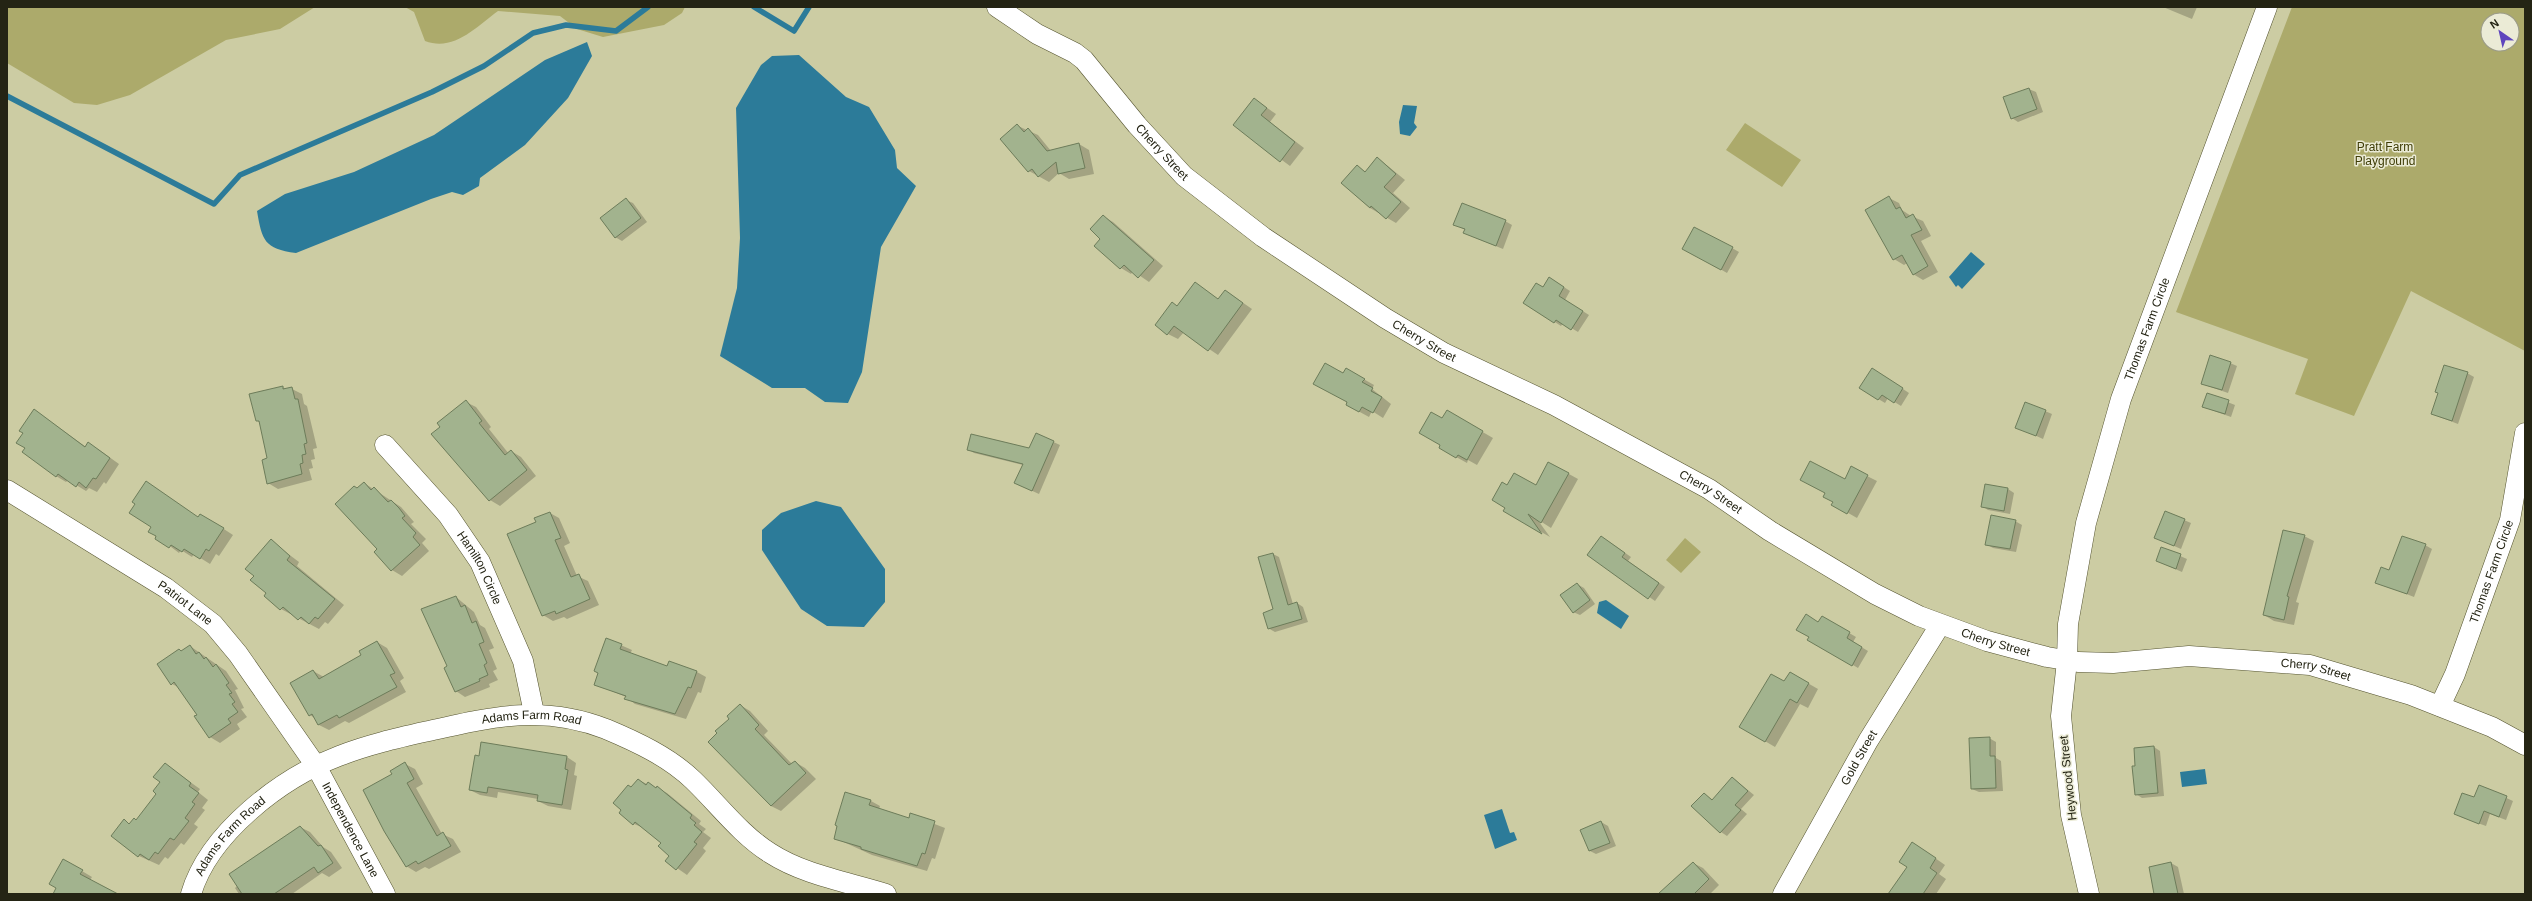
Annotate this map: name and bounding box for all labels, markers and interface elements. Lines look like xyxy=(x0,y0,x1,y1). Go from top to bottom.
north arrow xyxy=(2480,12,2520,52)
text: N xyxy=(2488,16,2501,31)
street label: Cherry Street xyxy=(1133,121,1191,184)
park label: Pratt Farm Playground xyxy=(2355,140,2415,168)
street label: Thomas Farm Circle xyxy=(2122,275,2173,382)
street label: Cherry Street xyxy=(1390,317,1459,365)
street label: Cherry Street xyxy=(1677,467,1745,517)
street label: Thomas Farm Circle xyxy=(2467,518,2517,625)
street label: Hamilton Circle xyxy=(454,528,505,607)
street label: Patriot Lane xyxy=(155,578,215,628)
street label: Cherry Street xyxy=(1959,625,2032,659)
street label: Cherry Street xyxy=(2280,656,2353,684)
street label: Adams Farm Road xyxy=(480,708,583,728)
street label: Gold Street xyxy=(1838,727,1880,788)
street label: Heywood Street xyxy=(2057,734,2079,821)
street label: Independence Lane xyxy=(319,780,382,880)
street label: Adams Farm Road xyxy=(192,794,268,878)

